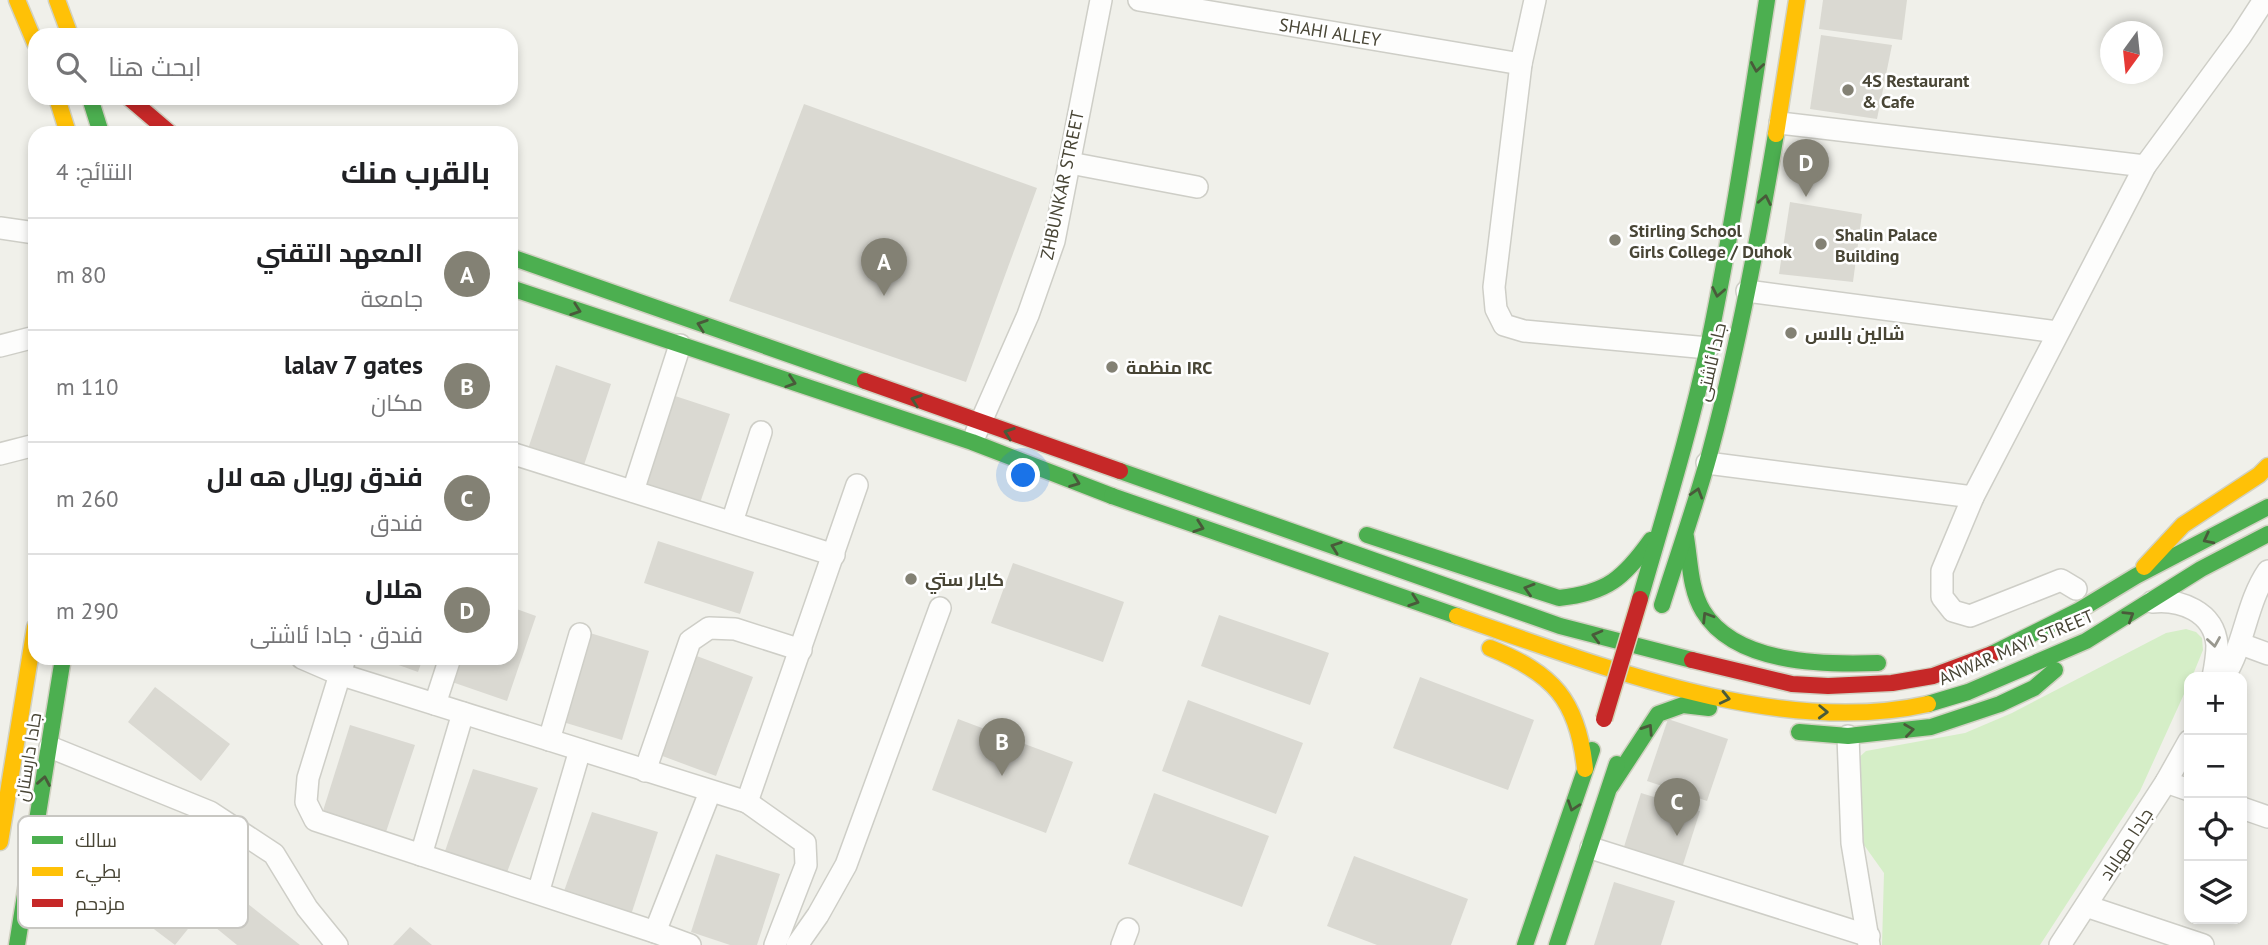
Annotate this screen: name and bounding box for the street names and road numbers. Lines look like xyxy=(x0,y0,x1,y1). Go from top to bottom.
street label: SHAHI ALLEY xyxy=(1278,13,1382,51)
street label: ZHBUNKAR STREET xyxy=(1035,108,1089,262)
street label: جادا ئاشتی xyxy=(1691,321,1731,403)
street label: ANWAR MAYI STREET xyxy=(1935,604,2097,690)
street label: جادا دارستان xyxy=(10,711,46,803)
street label: جادا مهاباد xyxy=(2094,804,2158,884)

